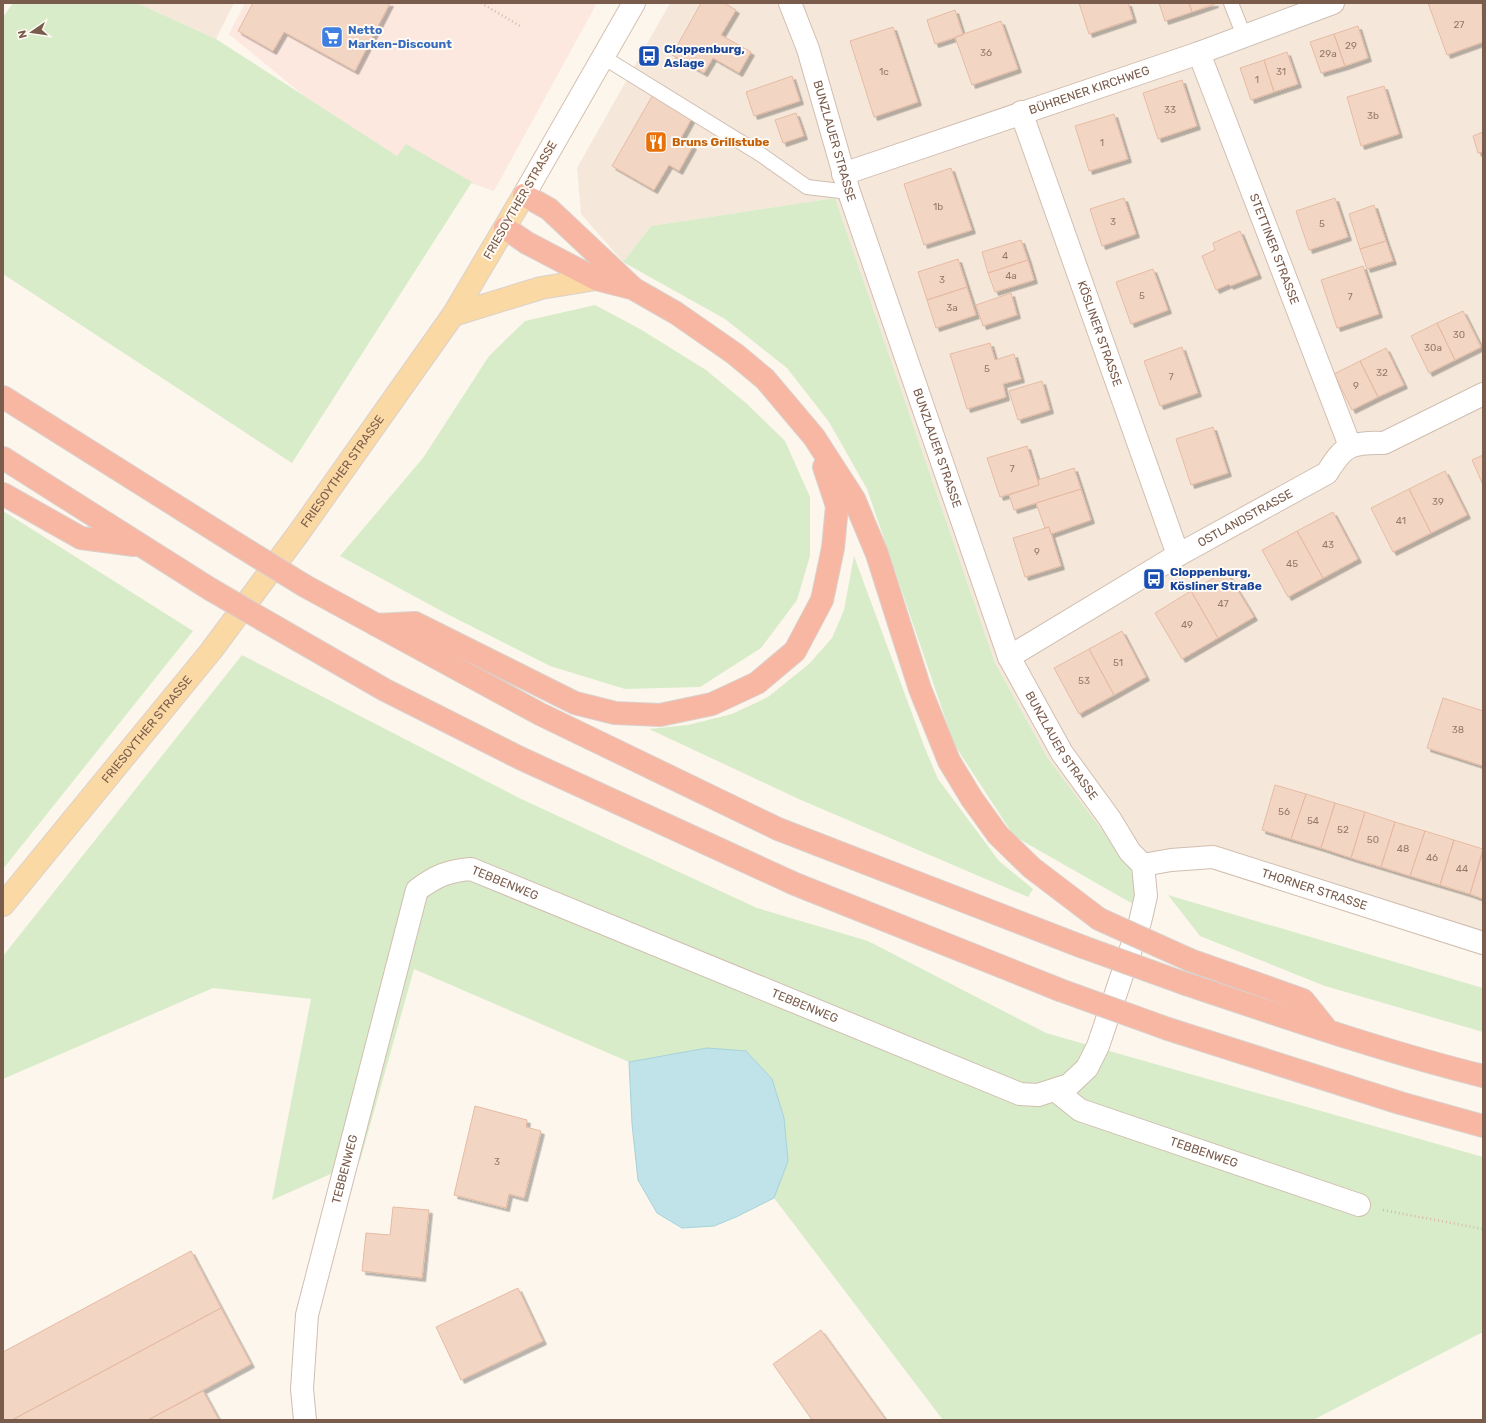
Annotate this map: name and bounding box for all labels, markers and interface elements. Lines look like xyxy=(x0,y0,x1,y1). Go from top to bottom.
north arrow xyxy=(12,12,52,52)
house number: 27 xyxy=(1454,19,1465,31)
place label: Netto Marken-Discount xyxy=(348,23,452,51)
supermarket icon: Netto Marken-Discount xyxy=(319,24,345,50)
text: N xyxy=(16,29,30,39)
house number: 29 xyxy=(1345,40,1357,52)
place label: Cloppenburg, Aslage xyxy=(664,42,745,70)
bus stop icon: Cloppenburg, Aslage xyxy=(636,43,662,69)
house number: 36 xyxy=(980,47,992,59)
house number: 29a xyxy=(1319,48,1337,60)
street label: BÜHRENER KIRCHWEG xyxy=(1027,63,1151,117)
house number: 1c xyxy=(879,66,889,78)
house number: 31 xyxy=(1276,66,1286,78)
house number: 1 xyxy=(1255,74,1259,86)
street label: BUNZLAUER STRASSE xyxy=(810,79,859,203)
house number: 33 xyxy=(1164,104,1176,116)
house number: 3b xyxy=(1367,110,1379,122)
restaurant icon: Bruns Grillstube xyxy=(643,129,669,155)
place label: Bruns Grillstube xyxy=(672,135,769,149)
house number: 1 xyxy=(1100,137,1104,149)
street label: FRIESOYTHER STRASSE xyxy=(480,138,560,262)
street label: STETTINER STRASSE xyxy=(1247,192,1302,306)
house number: 1b xyxy=(933,201,943,213)
house number: 3 xyxy=(1110,216,1116,228)
house number: 5 xyxy=(1319,218,1325,230)
house number: 4 xyxy=(1002,250,1008,262)
house number: 4a xyxy=(1005,270,1017,282)
house number: 3 xyxy=(939,274,945,286)
street label: KÖSLINER STRASSE xyxy=(1074,279,1125,388)
house number: 5 xyxy=(1139,290,1145,302)
house number: 7 xyxy=(1347,291,1353,303)
house number: 3a xyxy=(946,302,958,314)
house number: 30 xyxy=(1453,329,1465,341)
house number: 30a xyxy=(1424,342,1442,354)
house number: 5 xyxy=(984,363,990,375)
house number: 32 xyxy=(1376,367,1388,379)
house number: 7 xyxy=(1168,371,1174,383)
house number: 9 xyxy=(1353,380,1359,392)
street label: BUNZLAUER STRASSE xyxy=(910,386,964,510)
street label: FRIESOYTHER STRASSE xyxy=(298,412,387,530)
house number: 7 xyxy=(1009,463,1015,475)
street label: OSTLANDSTRASSE xyxy=(1195,486,1295,550)
house number: 39 xyxy=(1432,496,1444,508)
house number: 41 xyxy=(1396,515,1406,527)
house number: 43 xyxy=(1322,539,1334,551)
house number: 9 xyxy=(1034,546,1040,558)
house number: 45 xyxy=(1286,558,1298,570)
place label: Cloppenburg, Kösliner Straße xyxy=(1170,565,1262,593)
bus stop icon: Cloppenburg, Kösliner Straße xyxy=(1141,566,1167,592)
house number: 47 xyxy=(1217,598,1229,610)
house number: 49 xyxy=(1181,619,1193,631)
house number: 51 xyxy=(1113,657,1123,669)
street label: FRIESOYTHER STRASSE xyxy=(99,673,195,786)
house number: 53 xyxy=(1078,675,1090,687)
street label: BUNZLAUER STRASSE xyxy=(1022,689,1101,803)
house number: 38 xyxy=(1452,724,1464,736)
house number: 56 xyxy=(1278,806,1290,818)
house number: 54 xyxy=(1307,815,1319,827)
house number: 52 xyxy=(1337,824,1349,836)
house number: 50 xyxy=(1367,834,1379,846)
house number: 48 xyxy=(1397,843,1409,855)
house number: 46 xyxy=(1426,852,1438,864)
street label: TEBBENWEG xyxy=(470,863,540,903)
house number: 44 xyxy=(1456,863,1468,875)
street label: THORNER STRASSE xyxy=(1260,866,1369,913)
street label: TEBBENWEG xyxy=(769,986,840,1026)
street label: TEBBENWEG xyxy=(329,1133,360,1205)
street label: TEBBENWEG xyxy=(1168,1134,1240,1170)
house number: 3 xyxy=(494,1156,500,1168)

